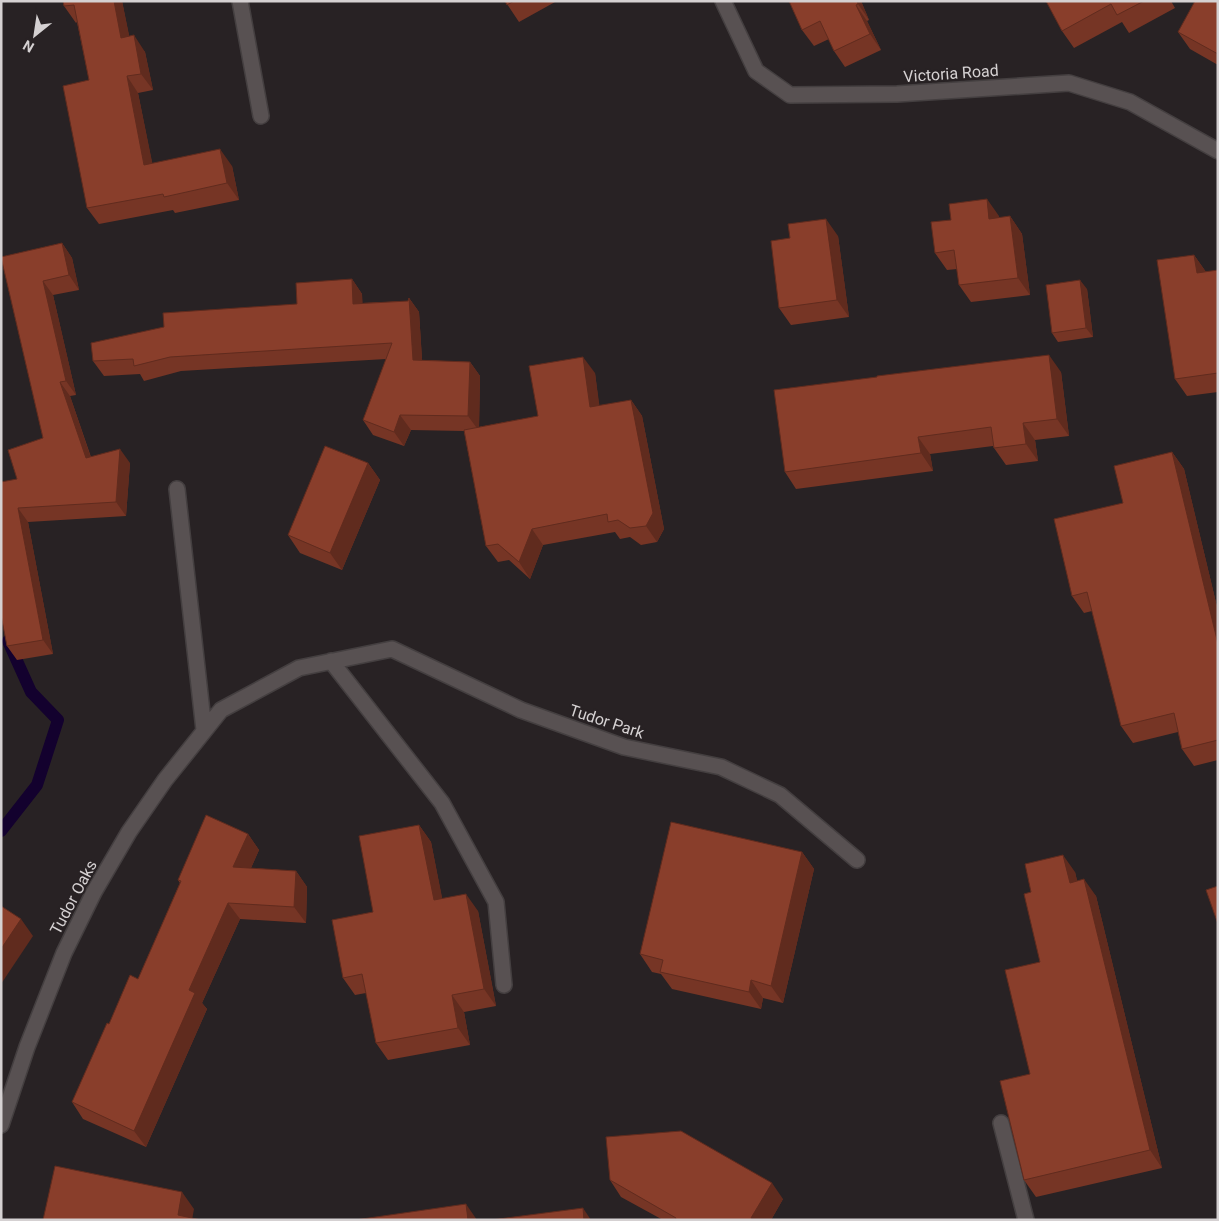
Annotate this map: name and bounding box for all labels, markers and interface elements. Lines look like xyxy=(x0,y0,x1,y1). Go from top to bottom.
north arrow xyxy=(10,10,60,60)
text: N xyxy=(20,37,37,56)
street label: Victoria Road xyxy=(903,61,999,86)
street label: Tudor Park xyxy=(567,700,647,743)
street label: Tudor Oaks xyxy=(46,857,101,938)

